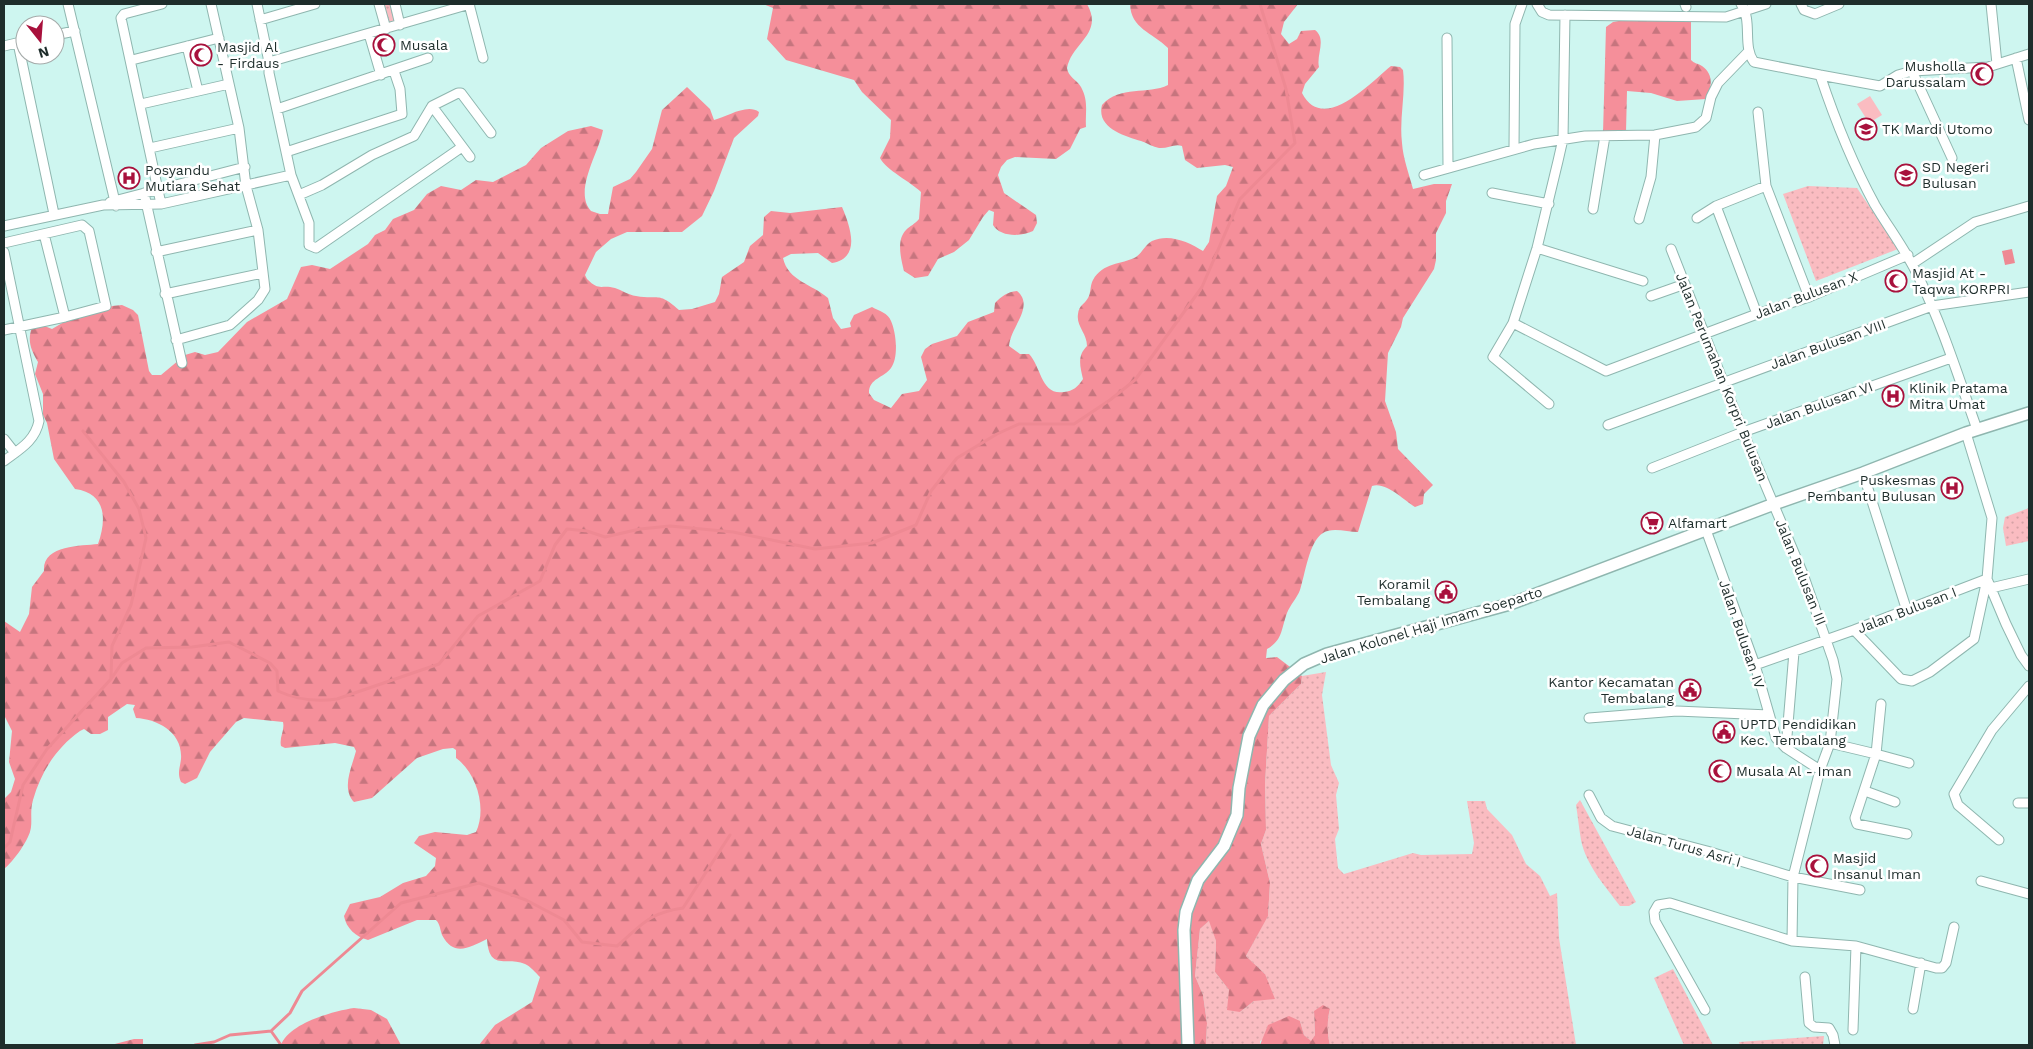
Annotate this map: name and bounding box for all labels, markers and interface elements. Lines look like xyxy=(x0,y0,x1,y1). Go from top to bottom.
north arrow xyxy=(15,15,65,65)
mosque icon: Musala xyxy=(372,33,396,57)
place label: Musala xyxy=(400,37,448,53)
place label: Masjid Al - Firdaus xyxy=(217,39,279,71)
text: N xyxy=(37,43,51,62)
mosque icon: Masjid Al - Firdaus xyxy=(189,43,213,67)
place label: Musholla Darussalam xyxy=(1885,58,1966,90)
mosque icon: Musholla Darussalam xyxy=(1970,62,1994,86)
school or university icon: TK Mardi Utomo xyxy=(1854,117,1878,141)
place label: TK Mardi Utomo xyxy=(1882,121,1993,137)
place label: SD Negeri Bulusan xyxy=(1922,159,1989,191)
place label: Posyandu Mutiara Sehat xyxy=(145,162,240,194)
school or university icon: SD Negeri Bulusan xyxy=(1894,163,1918,187)
hospital icon: Posyandu Mutiara Sehat xyxy=(117,166,141,190)
place label: Masjid At - Taqwa KORPRI xyxy=(1912,265,2010,297)
street label: Jalan Bulusan X xyxy=(1752,268,1860,322)
mosque icon: Masjid At - Taqwa KORPRI xyxy=(1884,269,1908,293)
street label: Jalan Perumahan Korpri Bulusan xyxy=(1673,270,1771,484)
street label: Jalan Bulusan VIII xyxy=(1768,316,1888,372)
street label: Jalan Bulusan VI xyxy=(1763,378,1875,432)
place label: Klinik Pratama Mitra Umat xyxy=(1909,380,2008,412)
hospital icon: Klinik Pratama Mitra Umat xyxy=(1881,384,1905,408)
place label: Puskesmas Pembantu Bulusan xyxy=(1807,472,1936,504)
hospital icon: Puskesmas Pembantu Bulusan xyxy=(1940,476,1964,500)
supermarket icon: Alfamart xyxy=(1640,511,1664,535)
place label: Alfamart xyxy=(1668,515,1727,531)
street label: Jalan Bulusan III xyxy=(1772,517,1830,627)
place label: Koramil Tembalang xyxy=(1357,576,1431,608)
street label: Jalan Bulusan IV xyxy=(1716,578,1768,690)
public building icon: Koramil Tembalang xyxy=(1434,580,1458,604)
street label: Jalan Kolonel Haji Imam Soeparto xyxy=(1318,583,1544,667)
street label: Jalan Bulusan I xyxy=(1855,584,1959,636)
place label: Kantor Kecamatan Tembalang xyxy=(1548,674,1675,706)
public building icon: Kantor Kecamatan Tembalang xyxy=(1678,678,1702,702)
place label: UPTD Pendidikan Kec. Tembalang xyxy=(1740,716,1856,748)
public building icon: UPTD Pendidikan Kec. Tembalang xyxy=(1712,720,1736,744)
mosque icon: Musala Al - Iman xyxy=(1708,759,1732,783)
place label: Musala Al - Iman xyxy=(1736,763,1852,779)
street label: Jalan Turus Asri I xyxy=(1625,822,1743,870)
place label: Masjid Insanul Iman xyxy=(1833,850,1921,882)
mosque icon: Masjid Insanul Iman xyxy=(1805,854,1829,878)

